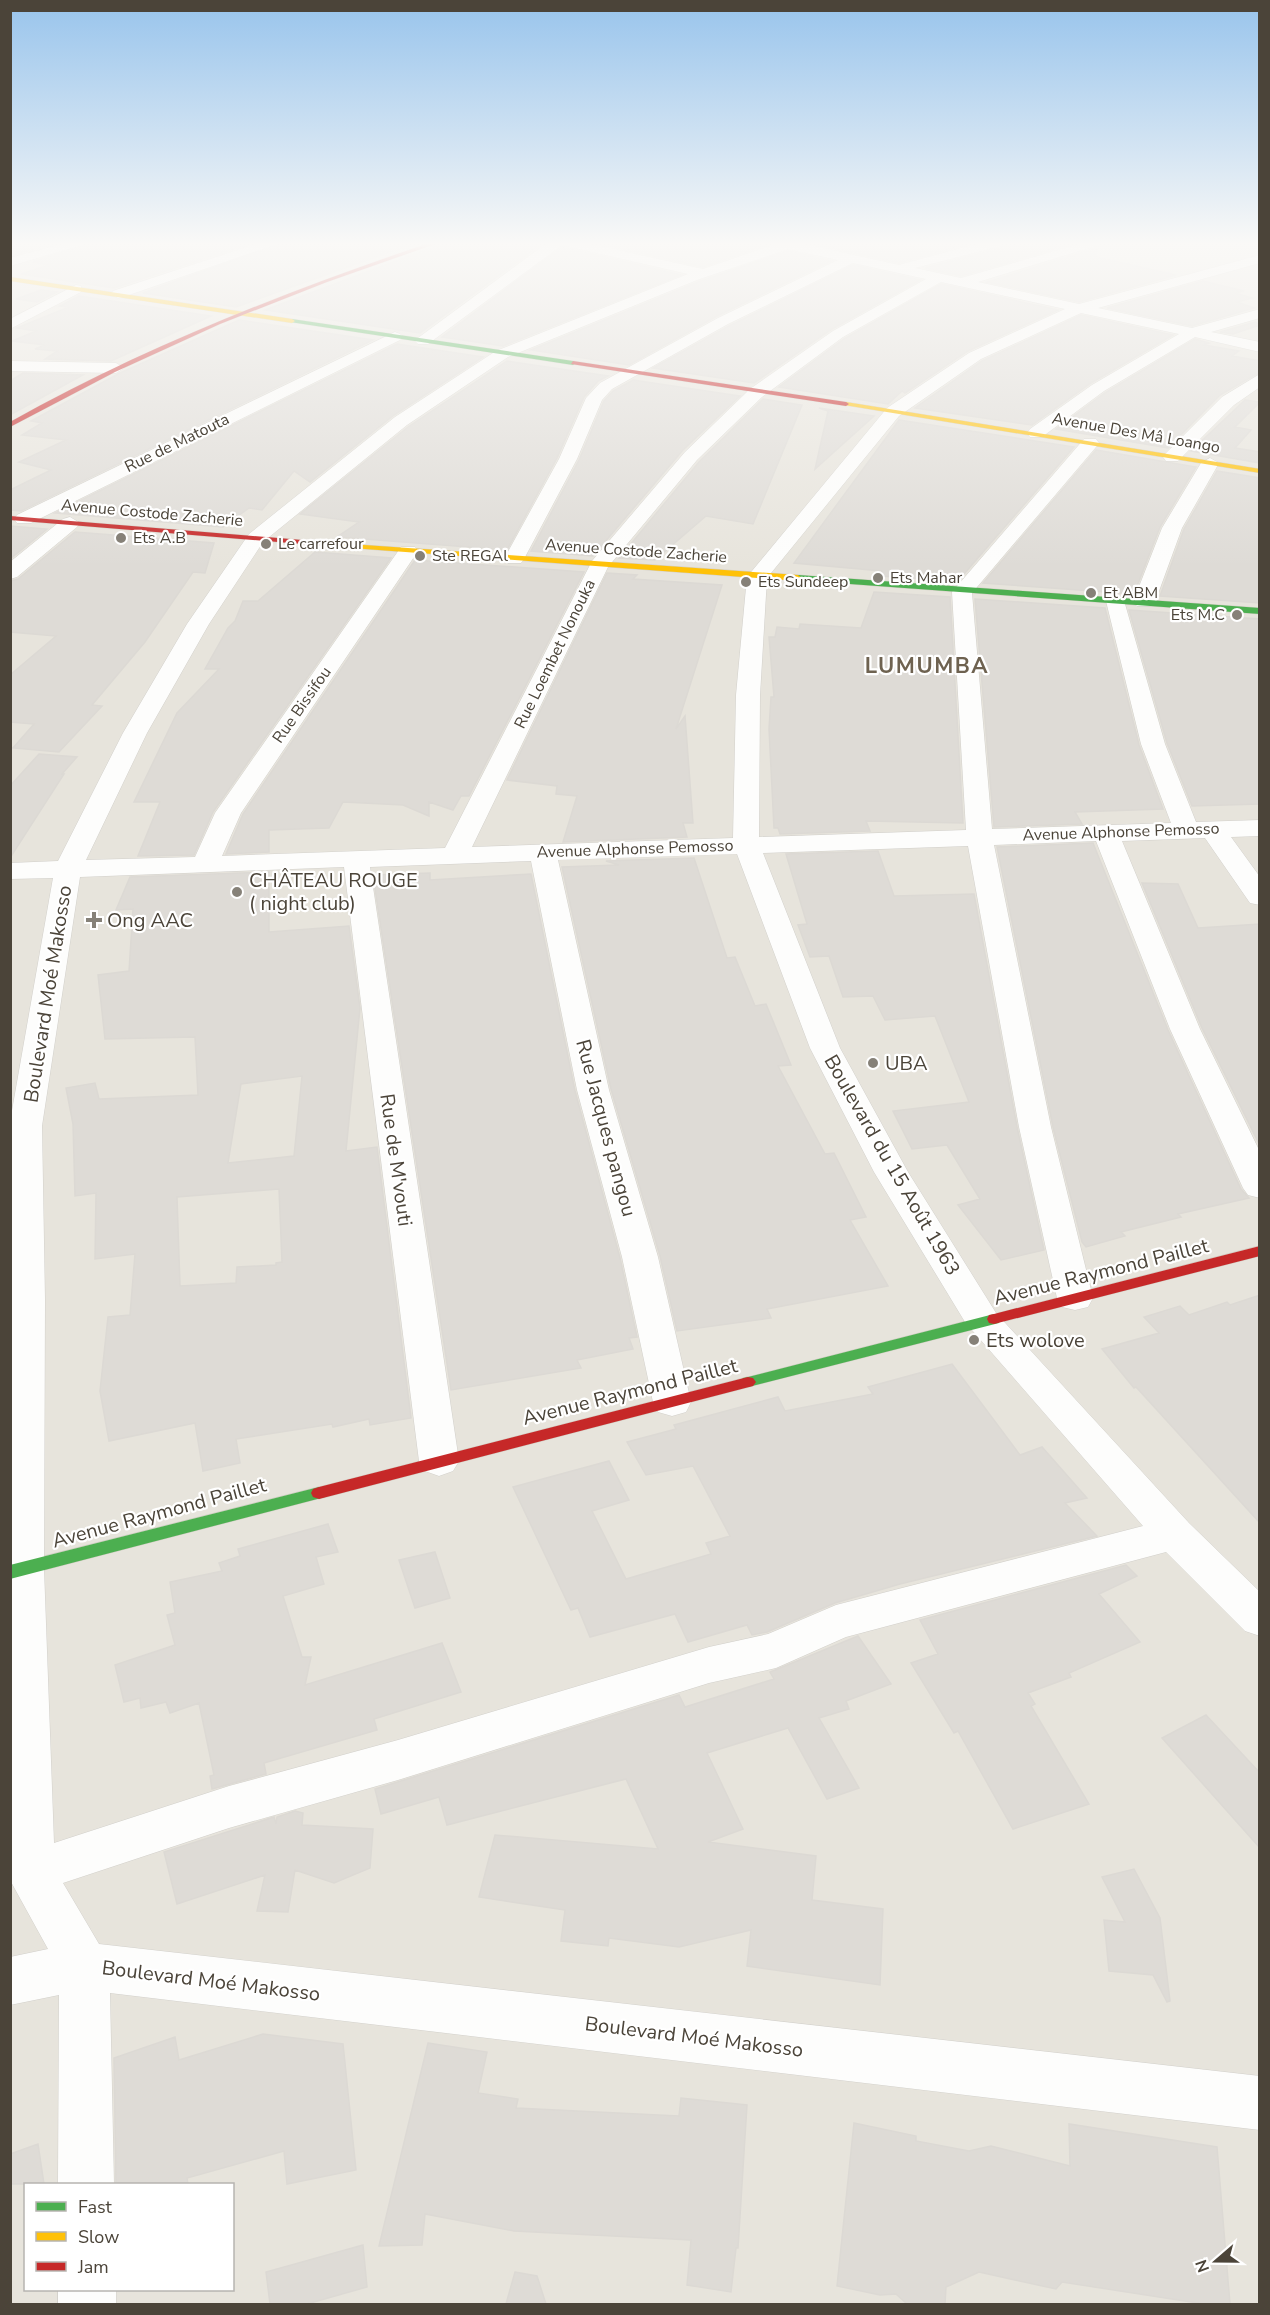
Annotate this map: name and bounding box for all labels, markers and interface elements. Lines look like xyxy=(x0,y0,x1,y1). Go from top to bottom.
street label: Avenue Des Mâ Loango xyxy=(1050,407,1222,459)
street label: Rue de Matouta xyxy=(121,408,233,478)
street label: Avenue Costode Zacherie xyxy=(60,494,244,532)
place label: Ets A.B xyxy=(133,527,186,549)
marker: Ets A.B xyxy=(114,531,128,545)
place label: Le carrefour xyxy=(278,533,364,555)
street label: Avenue Costode Zacherie xyxy=(544,534,728,568)
marker: Le carrefour xyxy=(259,537,273,551)
place label: Ste REGAl xyxy=(432,545,508,567)
marker: Ste REGAl xyxy=(413,549,427,563)
place label: Ets Mahar xyxy=(890,567,962,589)
place label: Ets Sundeep xyxy=(758,571,848,593)
marker: Ets Mahar xyxy=(871,571,885,585)
marker: Ets Sundeep xyxy=(739,575,753,589)
street label: Rue Loembet Nonouka xyxy=(509,576,601,732)
place label: Et ABM xyxy=(1103,582,1158,604)
marker: Et ABM xyxy=(1084,586,1098,600)
place label: Ets M.C xyxy=(1171,604,1225,626)
marker: Ets M.C xyxy=(1230,608,1244,622)
district label: LUMUMBA xyxy=(865,651,989,681)
street label: Rue Bissifou xyxy=(267,662,337,748)
street label: Avenue Alphonse Pemosso xyxy=(1022,818,1220,846)
street label: Avenue Alphonse Pemosso xyxy=(536,835,734,863)
place label: CHÂTEAU ROUGE ( night club) xyxy=(249,867,418,917)
street label: Boulevard Moé Makosso xyxy=(17,883,79,1105)
marker: CHÂTEAU ROUGE ( night club) xyxy=(230,885,244,899)
place label: Ong AAC xyxy=(107,907,193,934)
marker: Ong AAC xyxy=(85,911,103,929)
street label: Rue Jacques pangou xyxy=(569,1036,643,1220)
street label: Boulevard du 15 Août 1963 xyxy=(818,1050,966,1280)
place label: UBA xyxy=(885,1050,928,1077)
marker: UBA xyxy=(866,1056,880,1070)
street label: Rue de M'vouti xyxy=(373,1092,419,1228)
street label: Avenue Raymond Paillet xyxy=(991,1232,1212,1312)
place label: Ets wolove xyxy=(986,1327,1085,1354)
marker: Ets wolove xyxy=(967,1333,981,1347)
street label: Avenue Raymond Paillet xyxy=(520,1352,741,1432)
street label: Avenue Raymond Paillet xyxy=(49,1471,270,1555)
street label: Boulevard Moé Makosso xyxy=(100,1954,322,2008)
street label: Boulevard Moé Makosso xyxy=(583,2010,805,2064)
legend xyxy=(24,2183,234,2291)
text: Fast xyxy=(78,2195,113,2219)
text: Slow xyxy=(78,2225,119,2249)
north arrow xyxy=(1186,2231,1246,2291)
text: Jam xyxy=(77,2255,109,2279)
text: N xyxy=(1190,2256,1215,2275)

